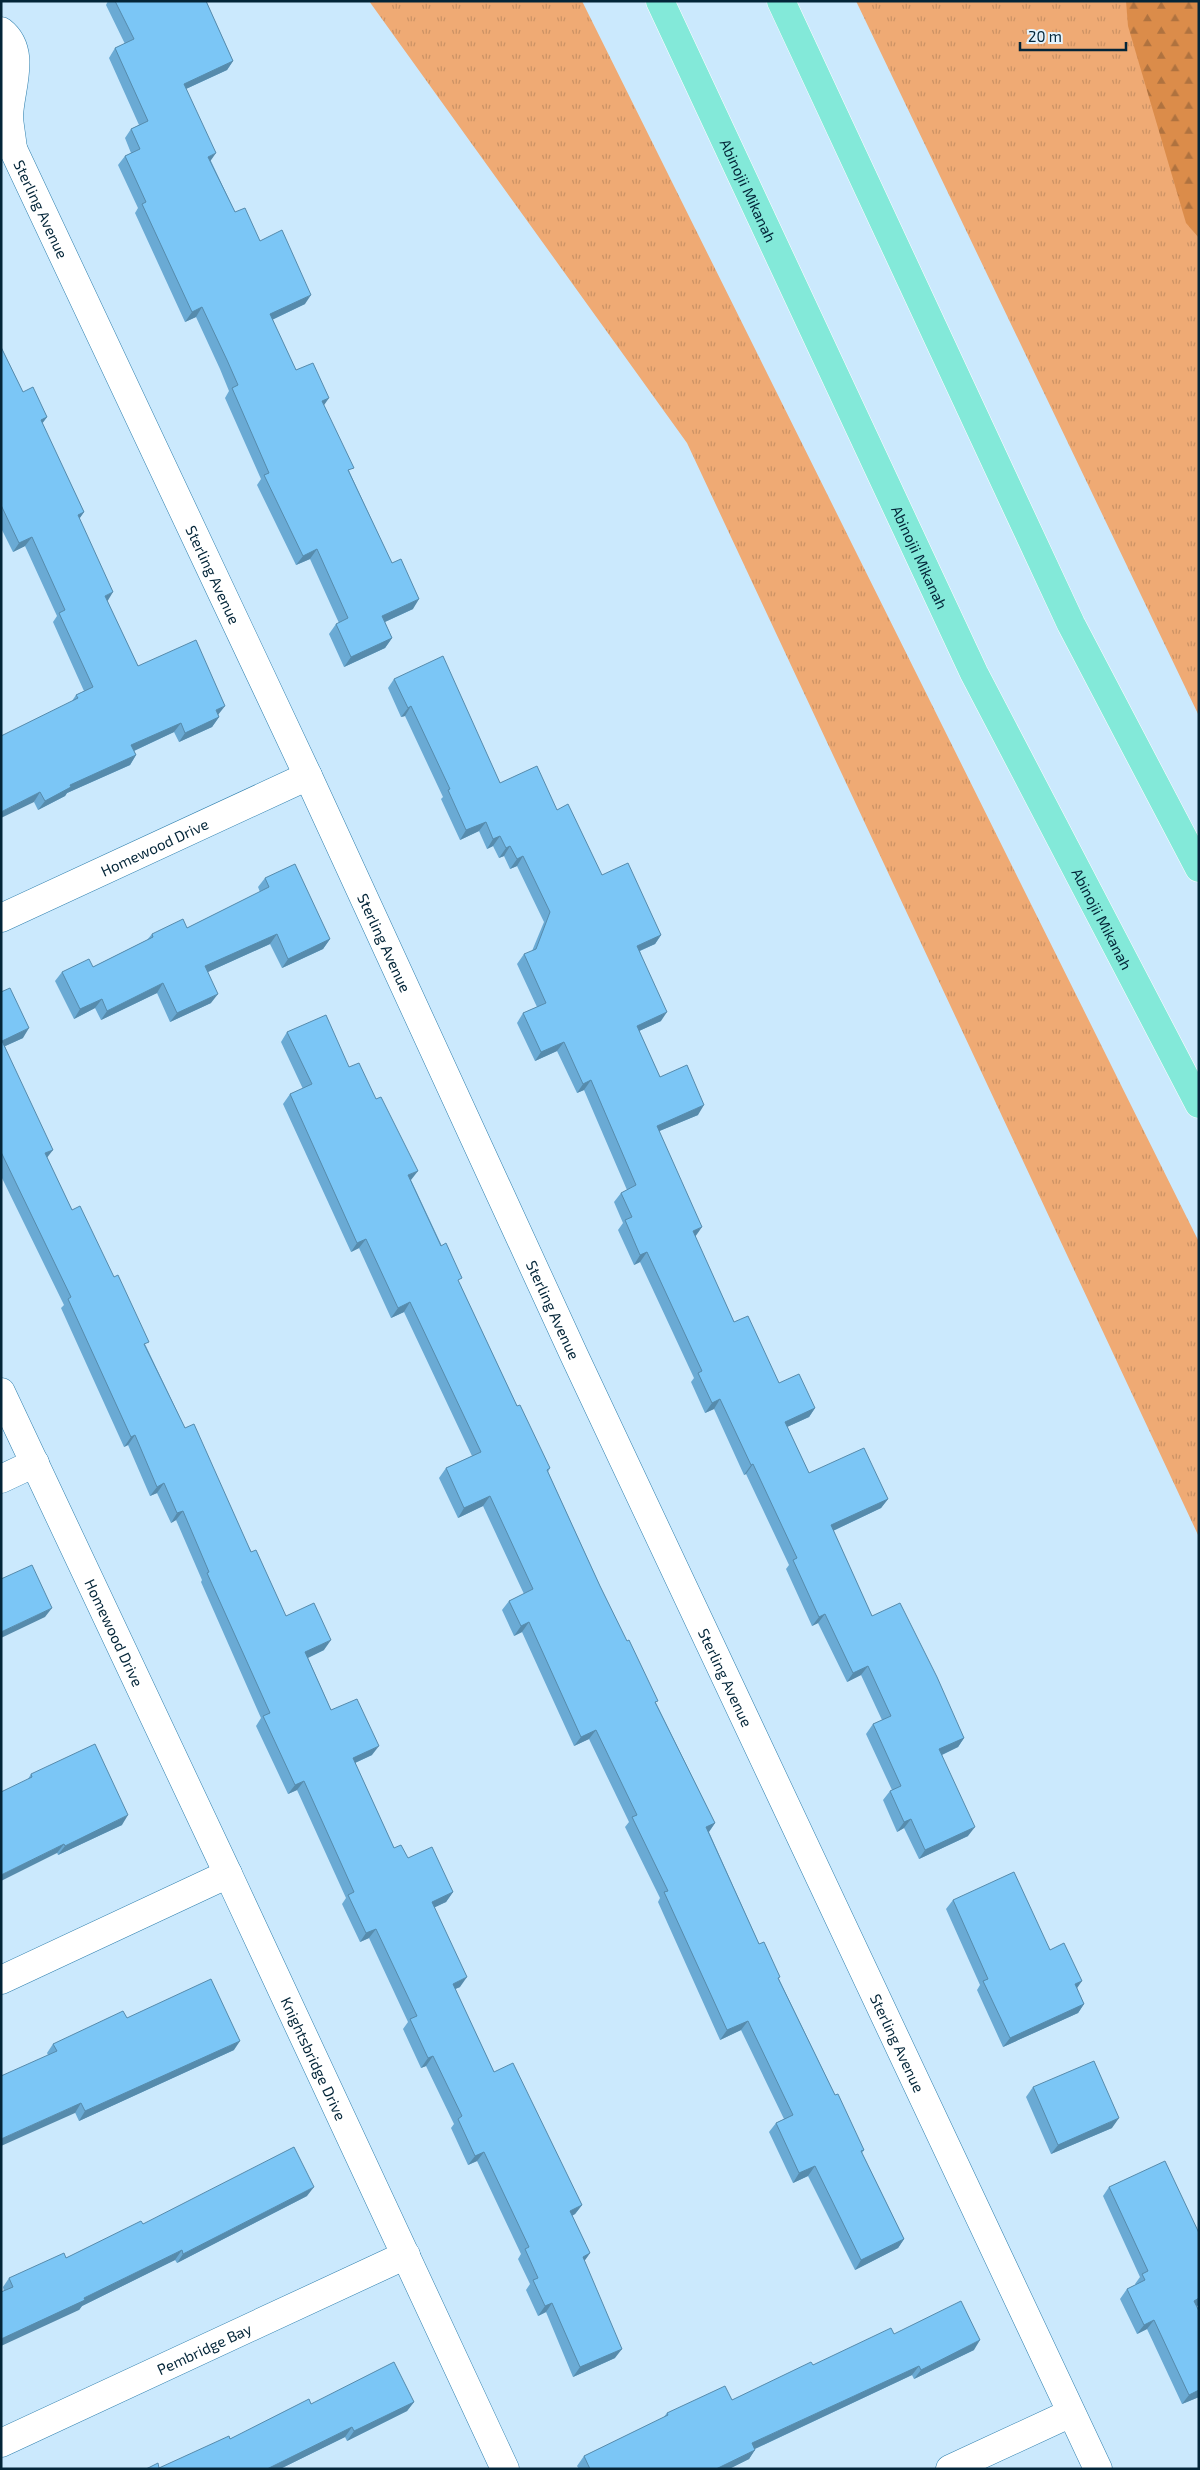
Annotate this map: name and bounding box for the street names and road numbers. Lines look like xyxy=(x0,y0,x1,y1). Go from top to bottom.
street label: Abinojii Mikanah xyxy=(717,136,780,245)
street label: Sterling Avenue xyxy=(10,157,72,261)
street label: Abinojii Mikanah xyxy=(888,503,952,612)
street label: Sterling Avenue xyxy=(182,522,244,627)
street label: Homewood Drive xyxy=(98,814,211,880)
street label: Abinojii Mikanah xyxy=(1068,865,1136,973)
street label: Sterling Avenue xyxy=(354,890,415,995)
street label: Sterling Avenue xyxy=(523,1258,584,1362)
street label: Homewood Drive xyxy=(81,1576,147,1689)
street label: Sterling Avenue xyxy=(695,1625,756,1729)
street label: Sterling Avenue xyxy=(867,1991,928,2095)
street label: Knightsbridge Drive xyxy=(277,1994,350,2123)
street label: Pembridge Bay xyxy=(154,2319,254,2378)

